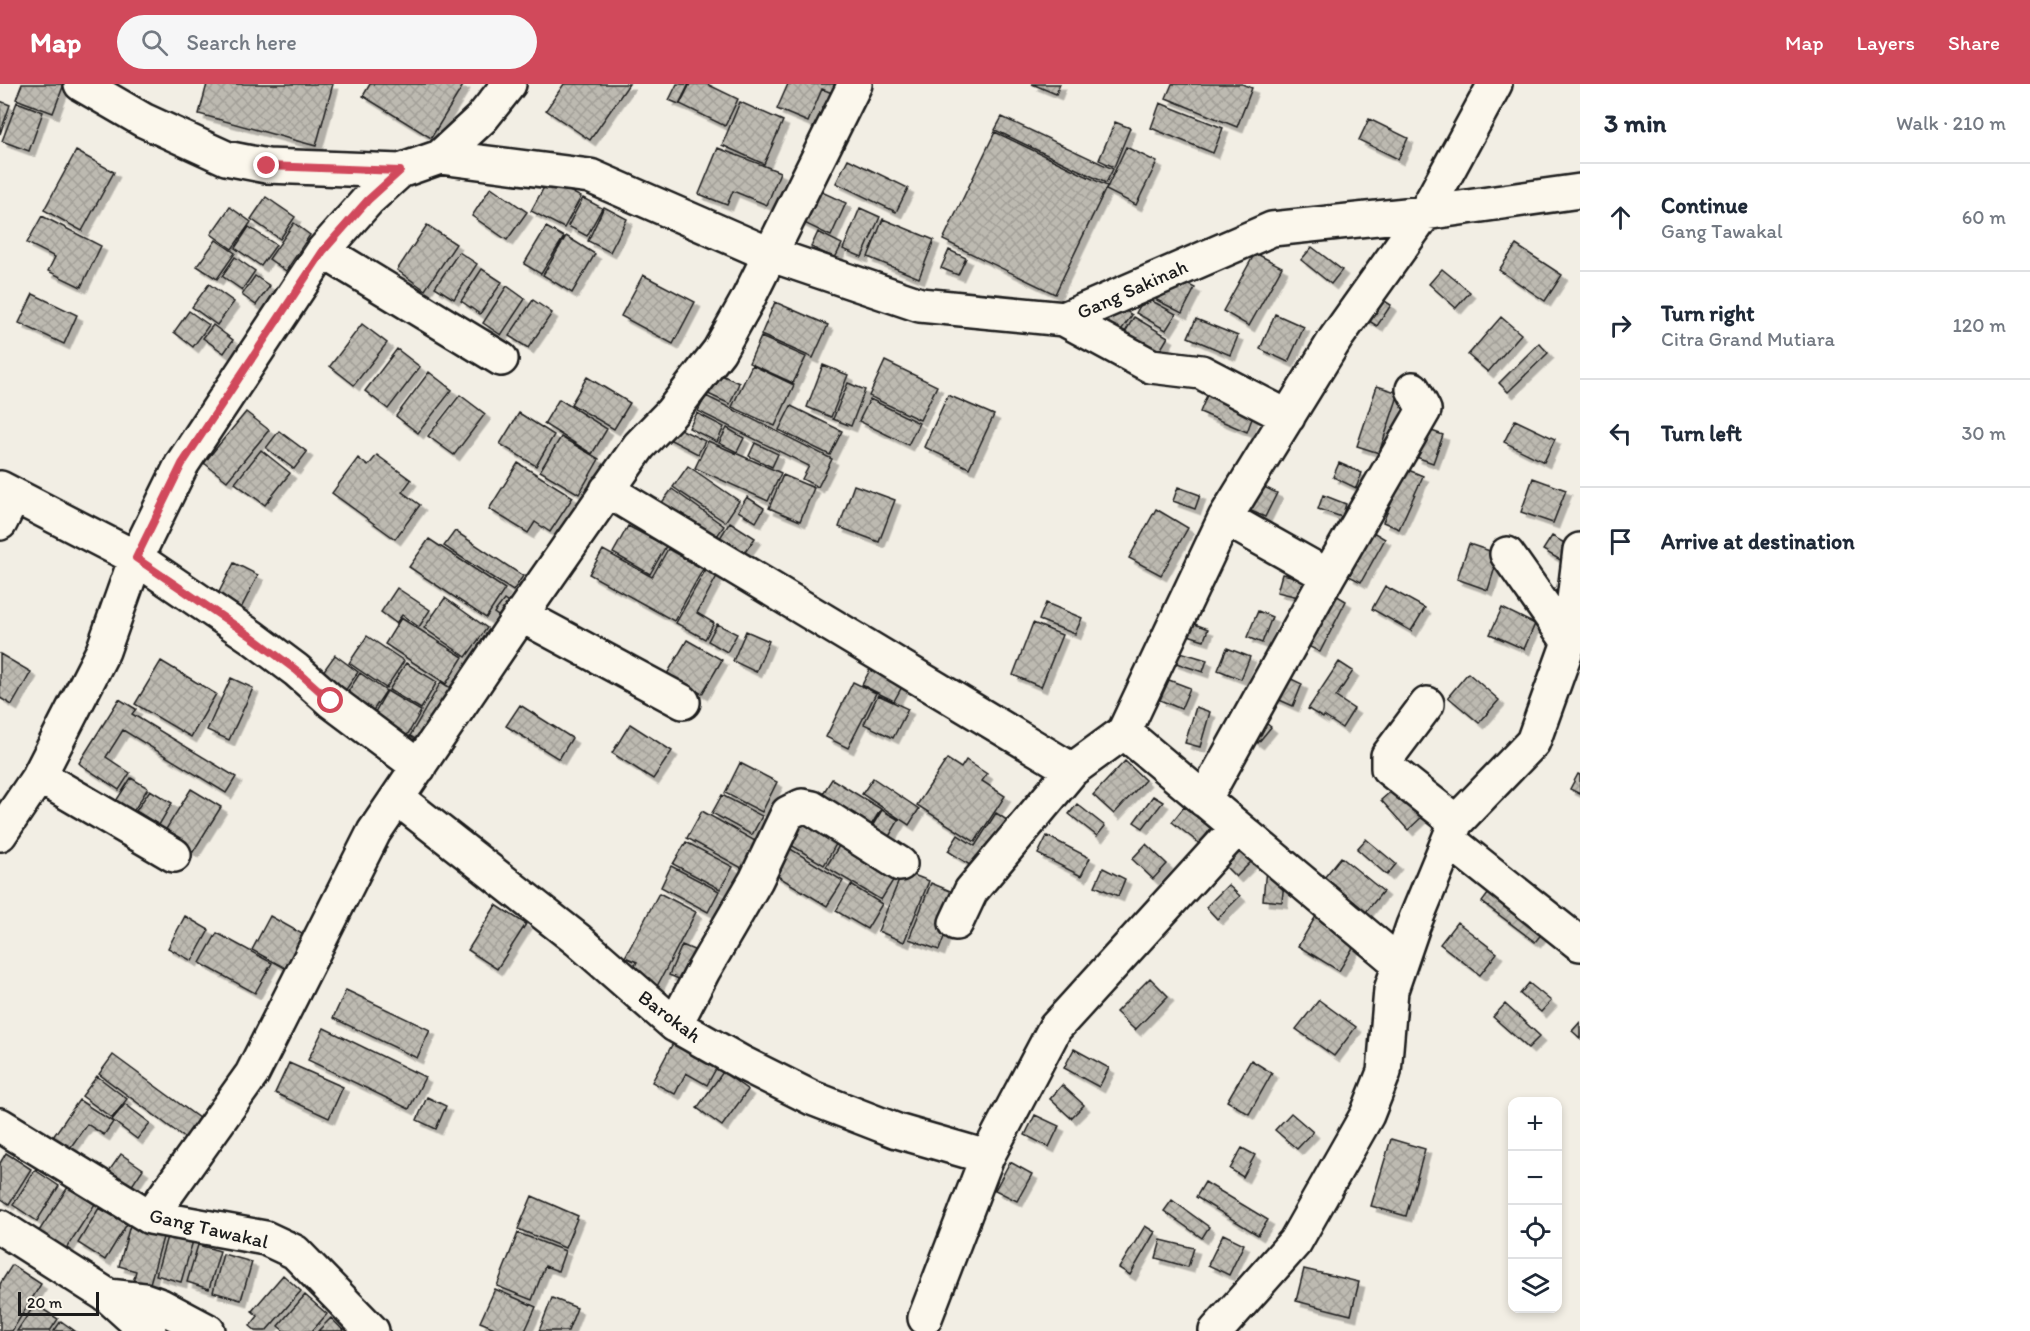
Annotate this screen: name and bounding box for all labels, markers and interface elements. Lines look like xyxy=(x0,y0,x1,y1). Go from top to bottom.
search box xyxy=(117,15,537,69)
text: Map xyxy=(30,25,81,59)
icon: search xyxy=(138,26,171,59)
text: Search here xyxy=(186,29,297,56)
text: Map xyxy=(1785,30,1824,55)
text: Layers xyxy=(1857,30,1915,55)
text: Share xyxy=(1948,30,2000,55)
text: 3 min xyxy=(1604,107,1666,139)
text: Walk · 210 m xyxy=(1896,111,2006,135)
route end xyxy=(253,152,279,178)
text: Continue xyxy=(1661,192,1748,219)
icon: ahead xyxy=(1604,201,1637,234)
text: 60 m xyxy=(1962,205,2006,229)
text: Gang Tawakal xyxy=(1661,219,1783,243)
street label: Gang Sakinah xyxy=(1073,254,1191,324)
text: Turn right xyxy=(1661,300,1755,327)
icon: right xyxy=(1604,309,1637,342)
text: 120 m xyxy=(1953,313,2006,337)
text: Citra Grand Mutiara xyxy=(1661,327,1835,351)
icon: left xyxy=(1604,417,1637,450)
text: Turn left xyxy=(1661,420,1742,447)
text: 30 m xyxy=(1961,421,2006,445)
icon: arrive xyxy=(1604,525,1637,558)
text: Arrive at destination xyxy=(1661,528,1855,555)
route start xyxy=(317,687,343,713)
street label: Barokah xyxy=(634,985,707,1048)
map controls xyxy=(1508,1097,1562,1313)
button: + xyxy=(1508,1097,1562,1151)
button: − xyxy=(1508,1151,1562,1205)
street label: Gang Tawakal xyxy=(147,1203,271,1253)
button: locate xyxy=(1508,1205,1562,1259)
button: layers xyxy=(1508,1259,1562,1313)
scale bar xyxy=(18,1289,99,1316)
text: 20 m xyxy=(27,1293,62,1312)

